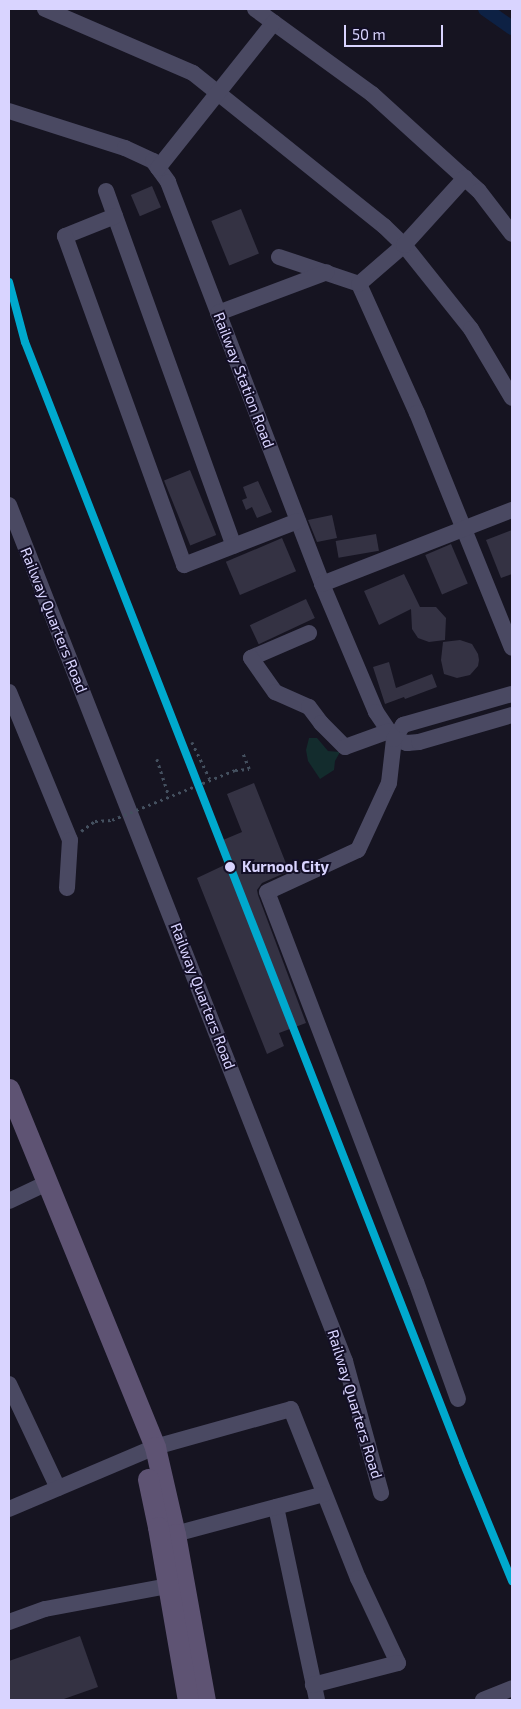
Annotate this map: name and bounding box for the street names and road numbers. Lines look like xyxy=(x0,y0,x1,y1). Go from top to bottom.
street label: Railway Station Road xyxy=(210,309,278,451)
street label: Railway Quarters Road xyxy=(17,545,91,695)
street label: Railway Quarters Road xyxy=(167,920,239,1072)
street label: Railway Quarters Road xyxy=(324,1327,386,1481)

